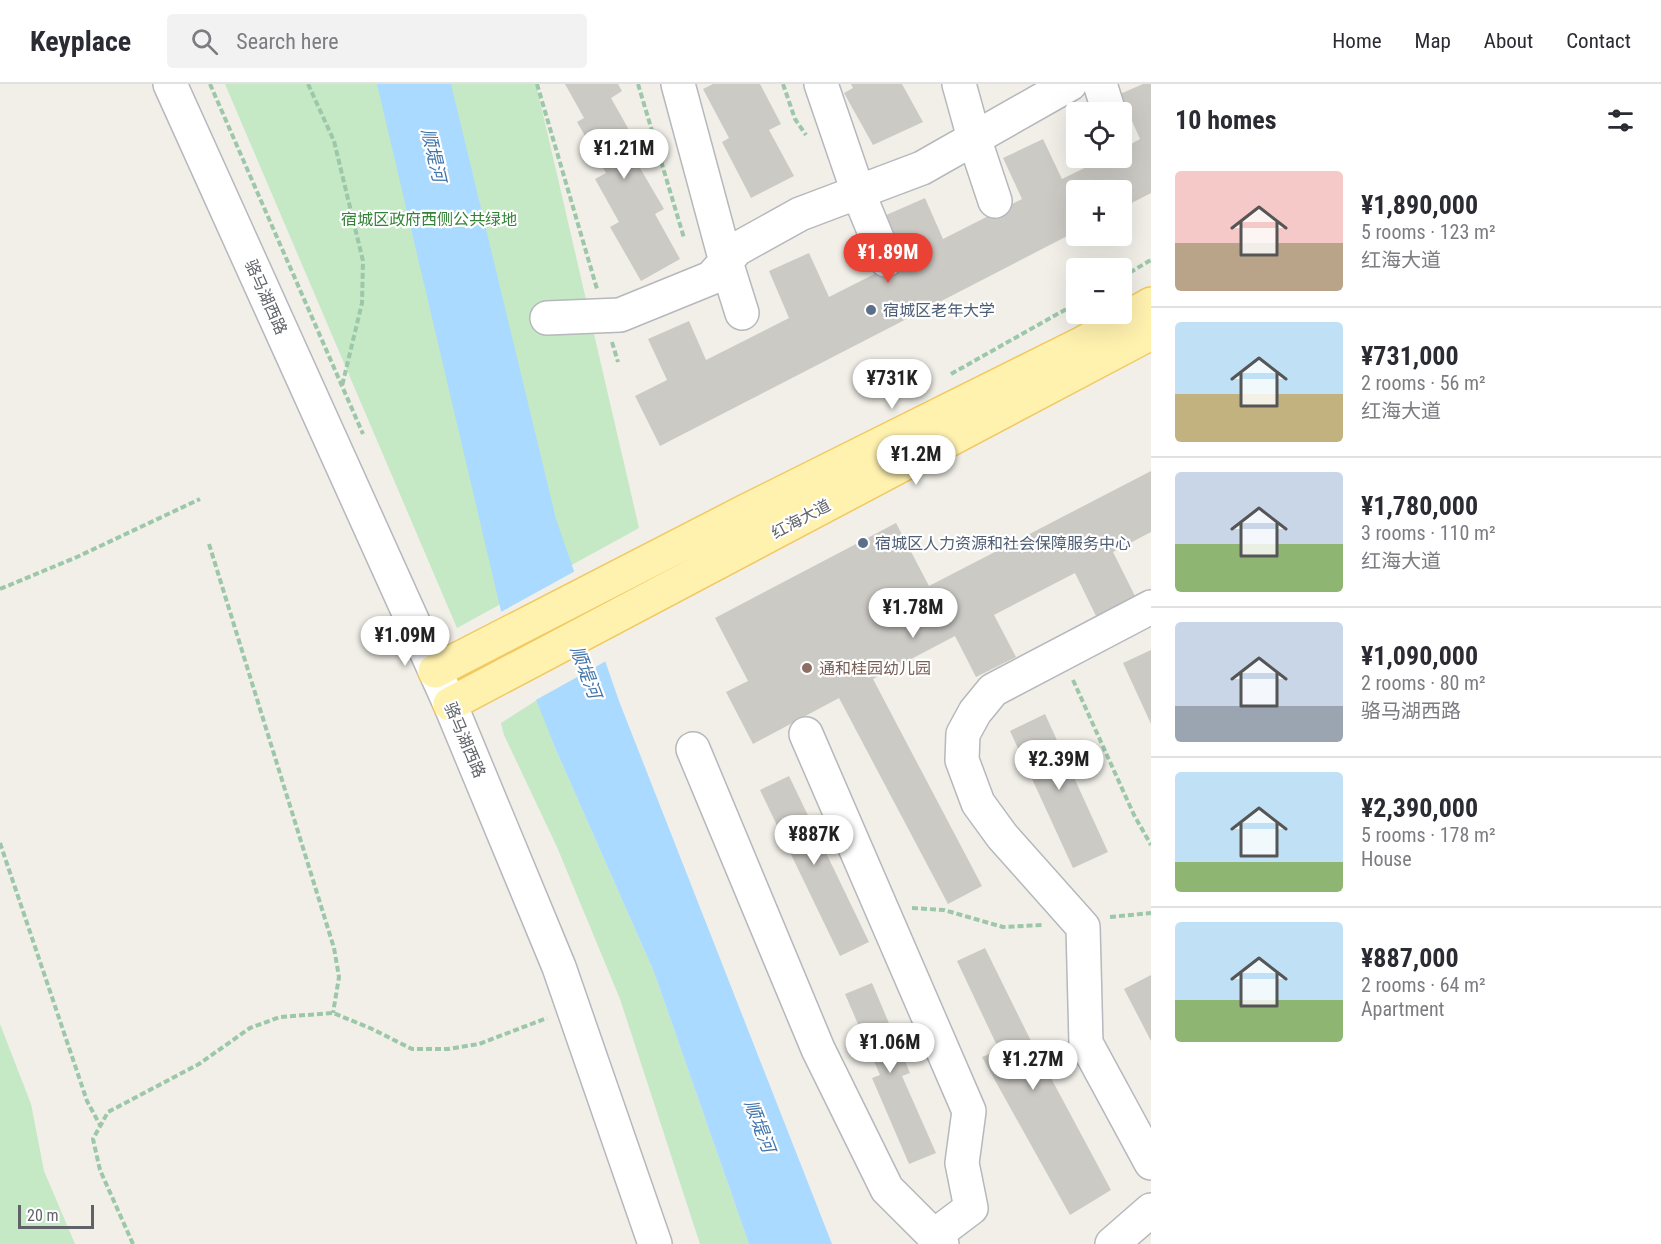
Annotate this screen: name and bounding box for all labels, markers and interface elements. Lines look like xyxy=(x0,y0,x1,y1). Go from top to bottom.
search box xyxy=(167,14,587,68)
text: Keyplace xyxy=(30,25,131,58)
icon: search xyxy=(188,25,221,58)
text: Search here xyxy=(236,29,339,54)
text: Home xyxy=(1332,29,1382,53)
text: Map xyxy=(1415,29,1451,53)
text: About xyxy=(1484,29,1533,53)
text: Contact xyxy=(1566,29,1631,53)
map controls xyxy=(1066,102,1132,324)
button: locate xyxy=(1066,102,1132,168)
icon: filters xyxy=(1604,104,1637,137)
text: 10 homes xyxy=(1175,105,1277,135)
water label: 顺堤河 xyxy=(418,126,451,187)
pin: ¥1.21M xyxy=(575,129,673,180)
text: ¥1.21M xyxy=(594,136,654,160)
button: + xyxy=(1066,180,1132,246)
text: ¥1,890,000 xyxy=(1361,190,1478,220)
icon: home xyxy=(1223,195,1295,267)
park label: 宿城区政府西侧公共绿地 xyxy=(341,210,517,229)
text: 5 rooms · 123 m² xyxy=(1361,220,1496,244)
pin: ¥1.89M xyxy=(839,233,937,284)
text: ¥1.89M xyxy=(858,240,918,264)
text: 红海大道 xyxy=(1361,248,1441,272)
street label: 骆马湖西路 xyxy=(241,257,291,337)
button: − xyxy=(1066,258,1132,324)
place label: 宿城区老年大学 xyxy=(883,301,995,320)
marker: 宿城区老年大学 xyxy=(864,303,878,317)
text: ¥731,000 xyxy=(1361,341,1459,371)
icon: home xyxy=(1223,346,1295,418)
pin: ¥731K xyxy=(850,359,934,410)
text: ¥731K xyxy=(867,366,917,390)
text: 2 rooms · 56 m² xyxy=(1361,371,1486,395)
text: 红海大道 xyxy=(1361,399,1441,423)
pin: ¥1.2M xyxy=(874,435,958,486)
text: ¥1.2M xyxy=(891,442,941,466)
text: ¥1,780,000 xyxy=(1361,491,1478,521)
street label: 红海大道 xyxy=(768,496,834,542)
icon: home xyxy=(1223,496,1295,568)
text: 3 rooms · 110 m² xyxy=(1361,521,1496,545)
place label: 宿城区人力资源和社会保障服务中心 xyxy=(875,534,1131,553)
marker: 宿城区人力资源和社会保障服务中心 xyxy=(856,536,870,550)
text: 红海大道 xyxy=(1361,549,1441,573)
pin: ¥1.78M xyxy=(864,588,962,639)
text: ¥1.78M xyxy=(883,595,943,619)
pin: ¥1.09M xyxy=(356,616,454,667)
text: ¥1.09M xyxy=(375,623,435,647)
text: ¥1,090,000 xyxy=(1361,641,1478,671)
water label: 顺堤河 xyxy=(567,643,607,704)
icon: home xyxy=(1223,646,1295,718)
place label: 通和桂园幼儿园 xyxy=(819,659,931,678)
marker: 通和桂园幼儿园 xyxy=(800,661,814,675)
text: 2 rooms · 80 m² xyxy=(1361,671,1486,695)
street label: 骆马湖西路 xyxy=(441,699,489,781)
text: 骆马湖西路 xyxy=(1361,699,1461,723)
pin: ¥2.39M xyxy=(1010,740,1108,791)
text: ¥2.39M xyxy=(1029,747,1089,771)
text: ¥2,390,000 xyxy=(1361,793,1478,823)
icon: home xyxy=(1223,796,1295,868)
pin: ¥887K xyxy=(772,815,856,866)
text: ¥887K xyxy=(789,822,839,846)
text: 5 rooms · 178 m² xyxy=(1361,823,1496,847)
text: House xyxy=(1361,847,1412,871)
text: ¥887,000 xyxy=(1361,943,1459,973)
icon: home xyxy=(1223,946,1295,1018)
text: 2 rooms · 64 m² xyxy=(1361,973,1486,997)
text: Apartment xyxy=(1361,997,1445,1021)
pin: ¥1.06M xyxy=(841,1023,939,1074)
text: ¥1.06M xyxy=(860,1030,920,1054)
pin: ¥1.27M xyxy=(984,1040,1082,1091)
text: ¥1.27M xyxy=(1003,1047,1063,1071)
water label: 顺堤河 xyxy=(741,1097,781,1158)
scale bar xyxy=(18,1202,94,1230)
text: 20 m xyxy=(27,1206,59,1225)

